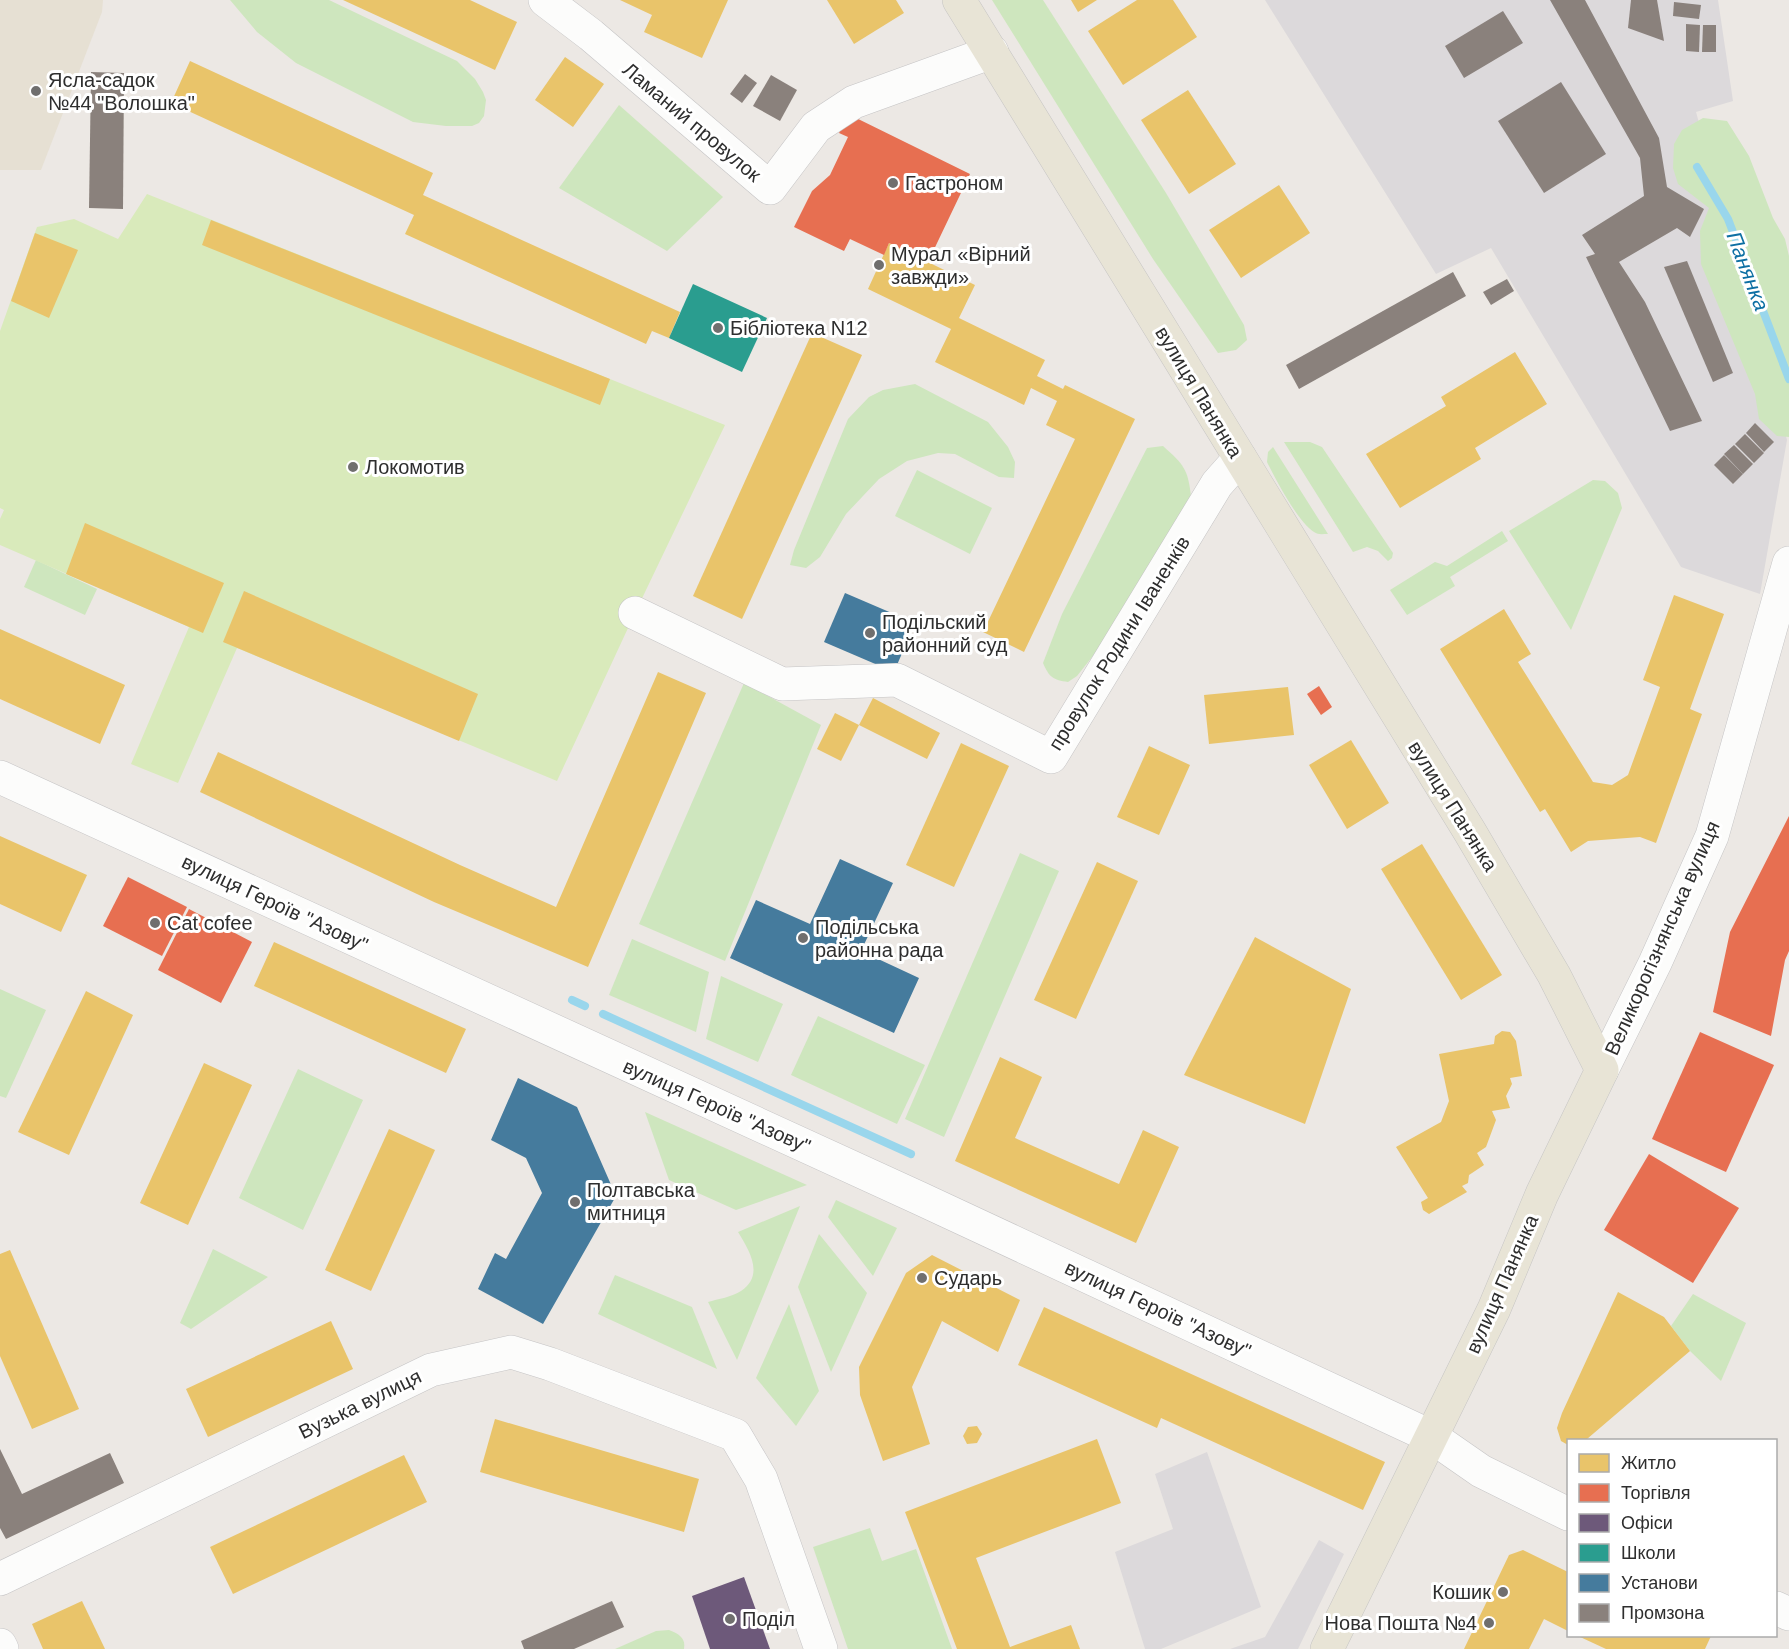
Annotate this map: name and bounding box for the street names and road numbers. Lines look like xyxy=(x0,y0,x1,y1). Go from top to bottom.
street label: Ламаний провулок xyxy=(619,58,765,186)
street label: вулиця Панянка xyxy=(1151,322,1247,462)
street label: провулок Родини Іваненків xyxy=(1044,532,1194,754)
street label: вулиця Панянка xyxy=(1404,737,1502,876)
street label: Великорогізнянська вулиця xyxy=(1600,818,1724,1058)
street label: вулиця Героїв "Азову" xyxy=(178,850,372,956)
street label: вулиця Героїв "Азову" xyxy=(620,1055,814,1157)
street label: вулиця Панянка xyxy=(1462,1211,1543,1357)
street label: вулиця Героїв "Азову" xyxy=(1061,1256,1255,1362)
street label: Вузька вулиця xyxy=(295,1365,425,1443)

